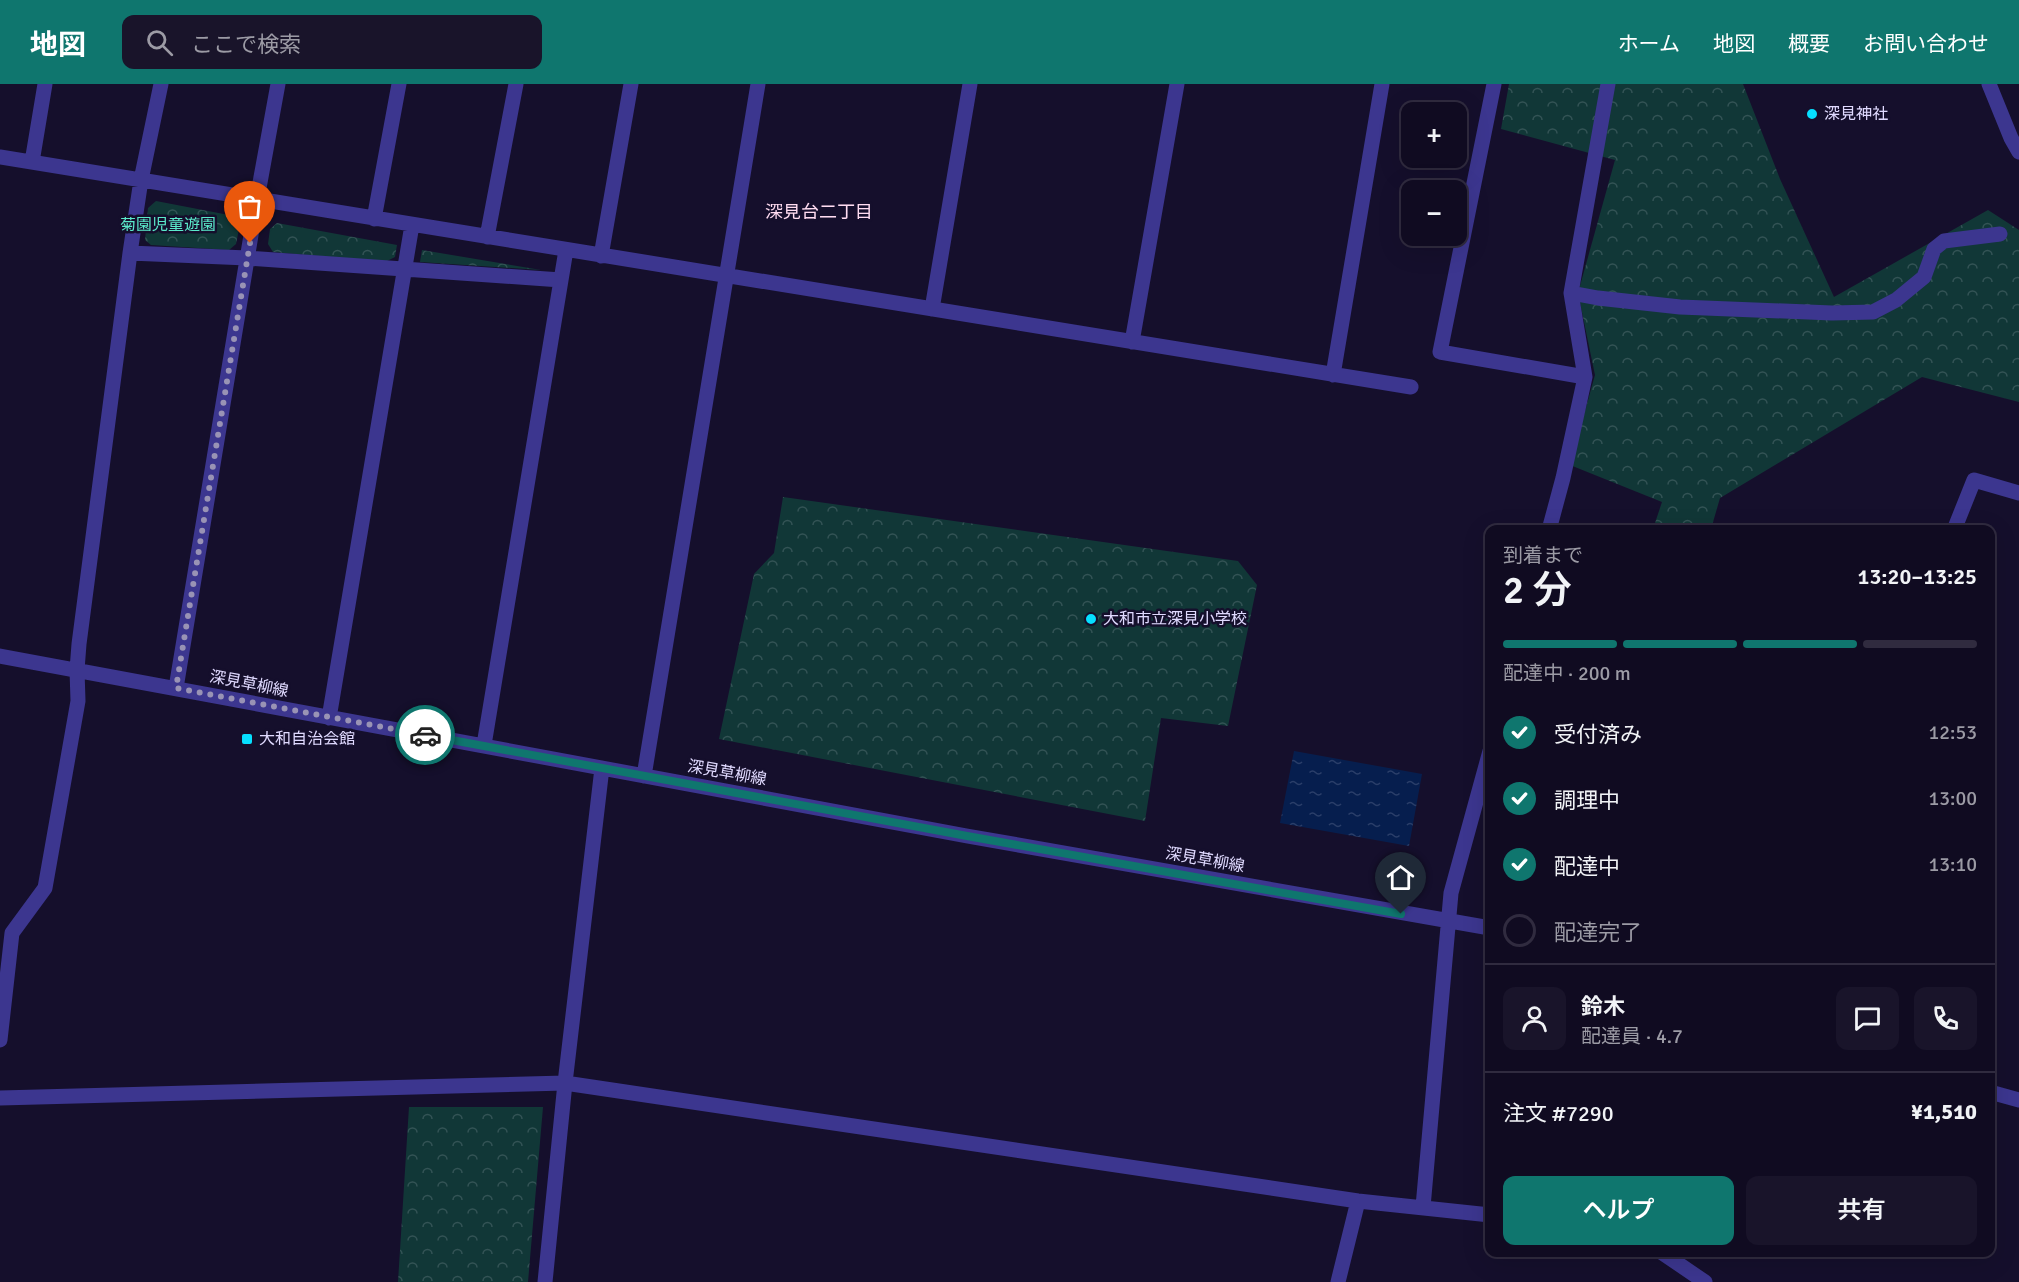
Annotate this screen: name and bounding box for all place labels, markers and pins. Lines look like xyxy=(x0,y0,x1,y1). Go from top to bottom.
place label: 深見神社 xyxy=(1824,104,1888,124)
marker: 深見神社 xyxy=(1805,107,1819,121)
pin xyxy=(224,181,275,243)
place label: 大和市立深見小学校 xyxy=(1103,609,1247,629)
marker: 大和市立深見小学校 xyxy=(1084,612,1098,626)
place label: 大和自治会館 xyxy=(259,729,355,749)
marker: 大和自治会館 xyxy=(240,732,254,746)
pin xyxy=(1375,852,1426,914)

